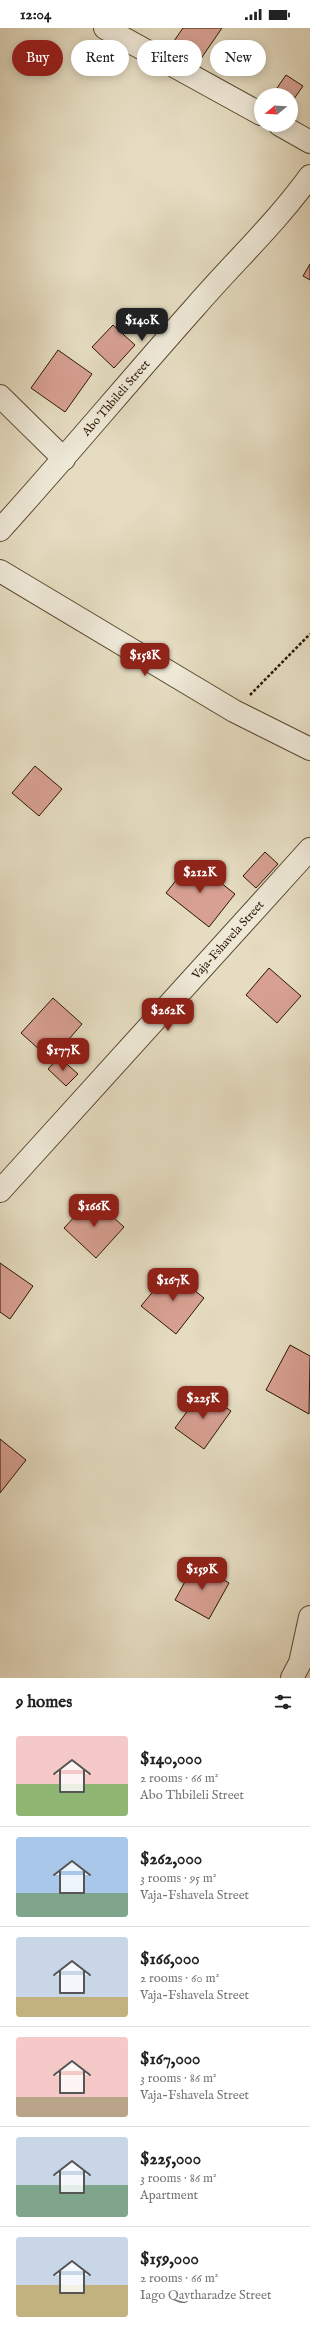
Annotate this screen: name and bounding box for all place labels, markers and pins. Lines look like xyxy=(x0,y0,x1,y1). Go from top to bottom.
pin: $140K xyxy=(114,308,170,342)
pin: $158K xyxy=(117,643,173,677)
pin: $212K xyxy=(172,860,228,894)
pin: $262K xyxy=(140,998,196,1032)
pin: $177K xyxy=(35,1038,91,1072)
pin: $166K xyxy=(66,1194,122,1228)
pin: $167K xyxy=(145,1268,201,1302)
pin: $225K xyxy=(175,1386,231,1420)
pin: $159K xyxy=(174,1557,230,1591)

